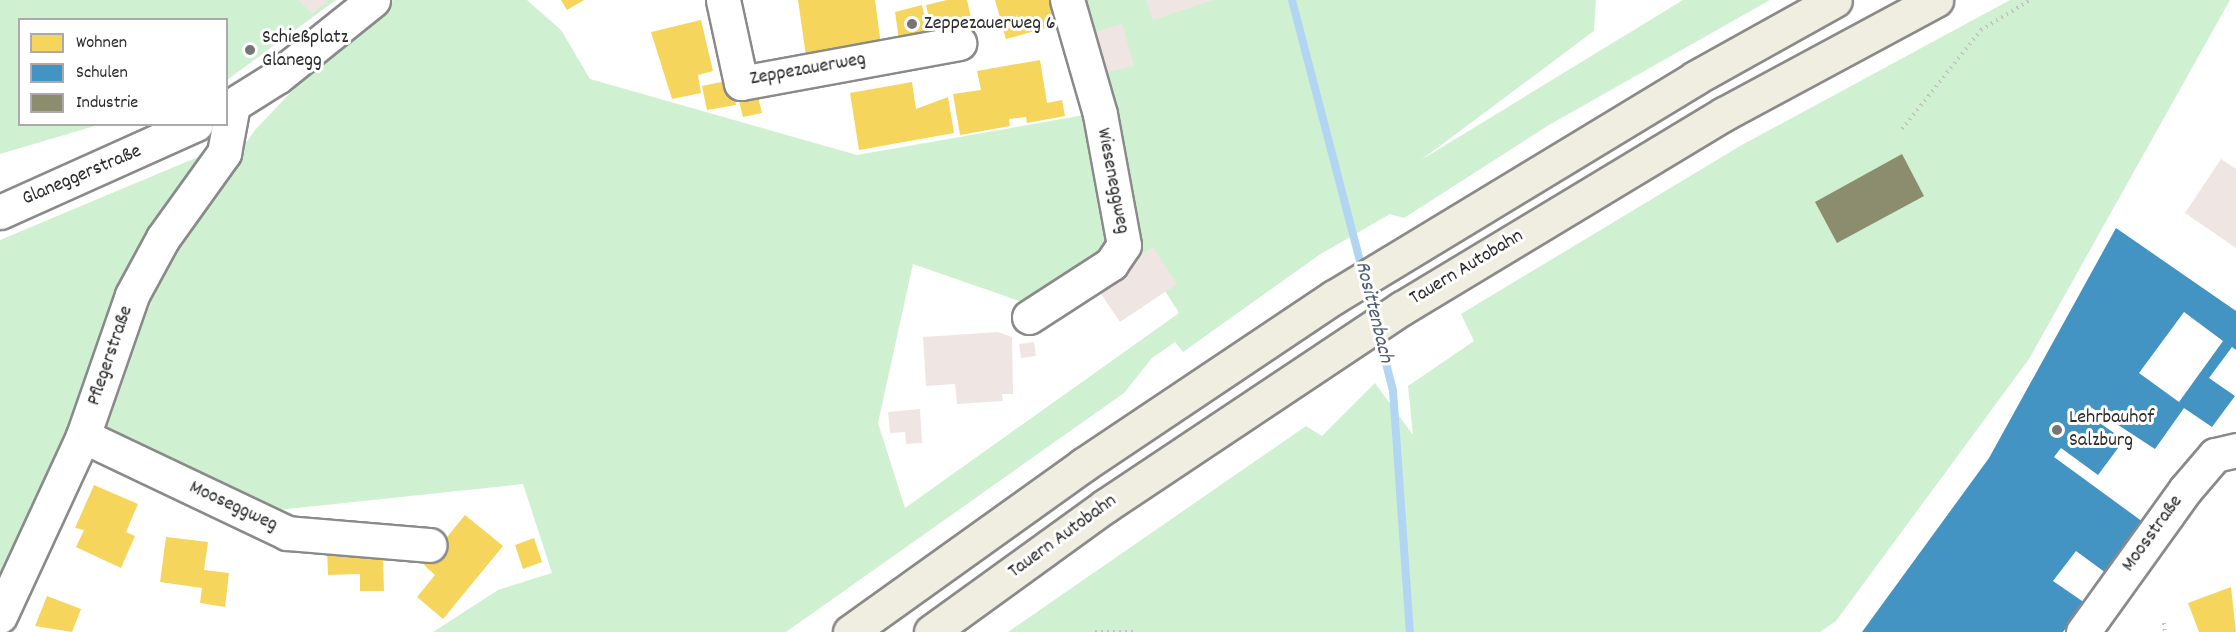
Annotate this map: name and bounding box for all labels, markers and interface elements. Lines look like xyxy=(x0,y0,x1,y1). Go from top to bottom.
place label: Zeppezauerweg 6 xyxy=(924,12,1055,36)
marker: Zeppezauerweg 6 xyxy=(905,17,919,31)
legend xyxy=(18,18,228,126)
place label: Schießplatz Glanegg xyxy=(262,27,348,74)
text: Wohnen xyxy=(76,31,127,56)
marker: Schießplatz Glanegg xyxy=(243,43,257,57)
street label: Zeppezauerweg xyxy=(748,48,868,92)
text: Schulen xyxy=(76,61,128,86)
text: Industrie xyxy=(76,91,138,116)
street label: Wieseneggweg xyxy=(1090,126,1134,236)
street label: Glaneggerstraße xyxy=(19,140,145,212)
street label: Tauern Autobahn xyxy=(1406,225,1528,311)
water label: Rosittenbach xyxy=(1348,259,1398,365)
street label: Pflegerstraße xyxy=(83,303,139,409)
place label: Lehrbauhof Salzburg xyxy=(2069,406,2154,453)
marker: Lehrbauhof Salzburg xyxy=(2050,423,2064,437)
street label: Mooseggweg xyxy=(185,476,281,538)
street label: Tauern Autobahn xyxy=(1004,490,1122,584)
street label: Moosstraße xyxy=(2117,491,2189,577)

